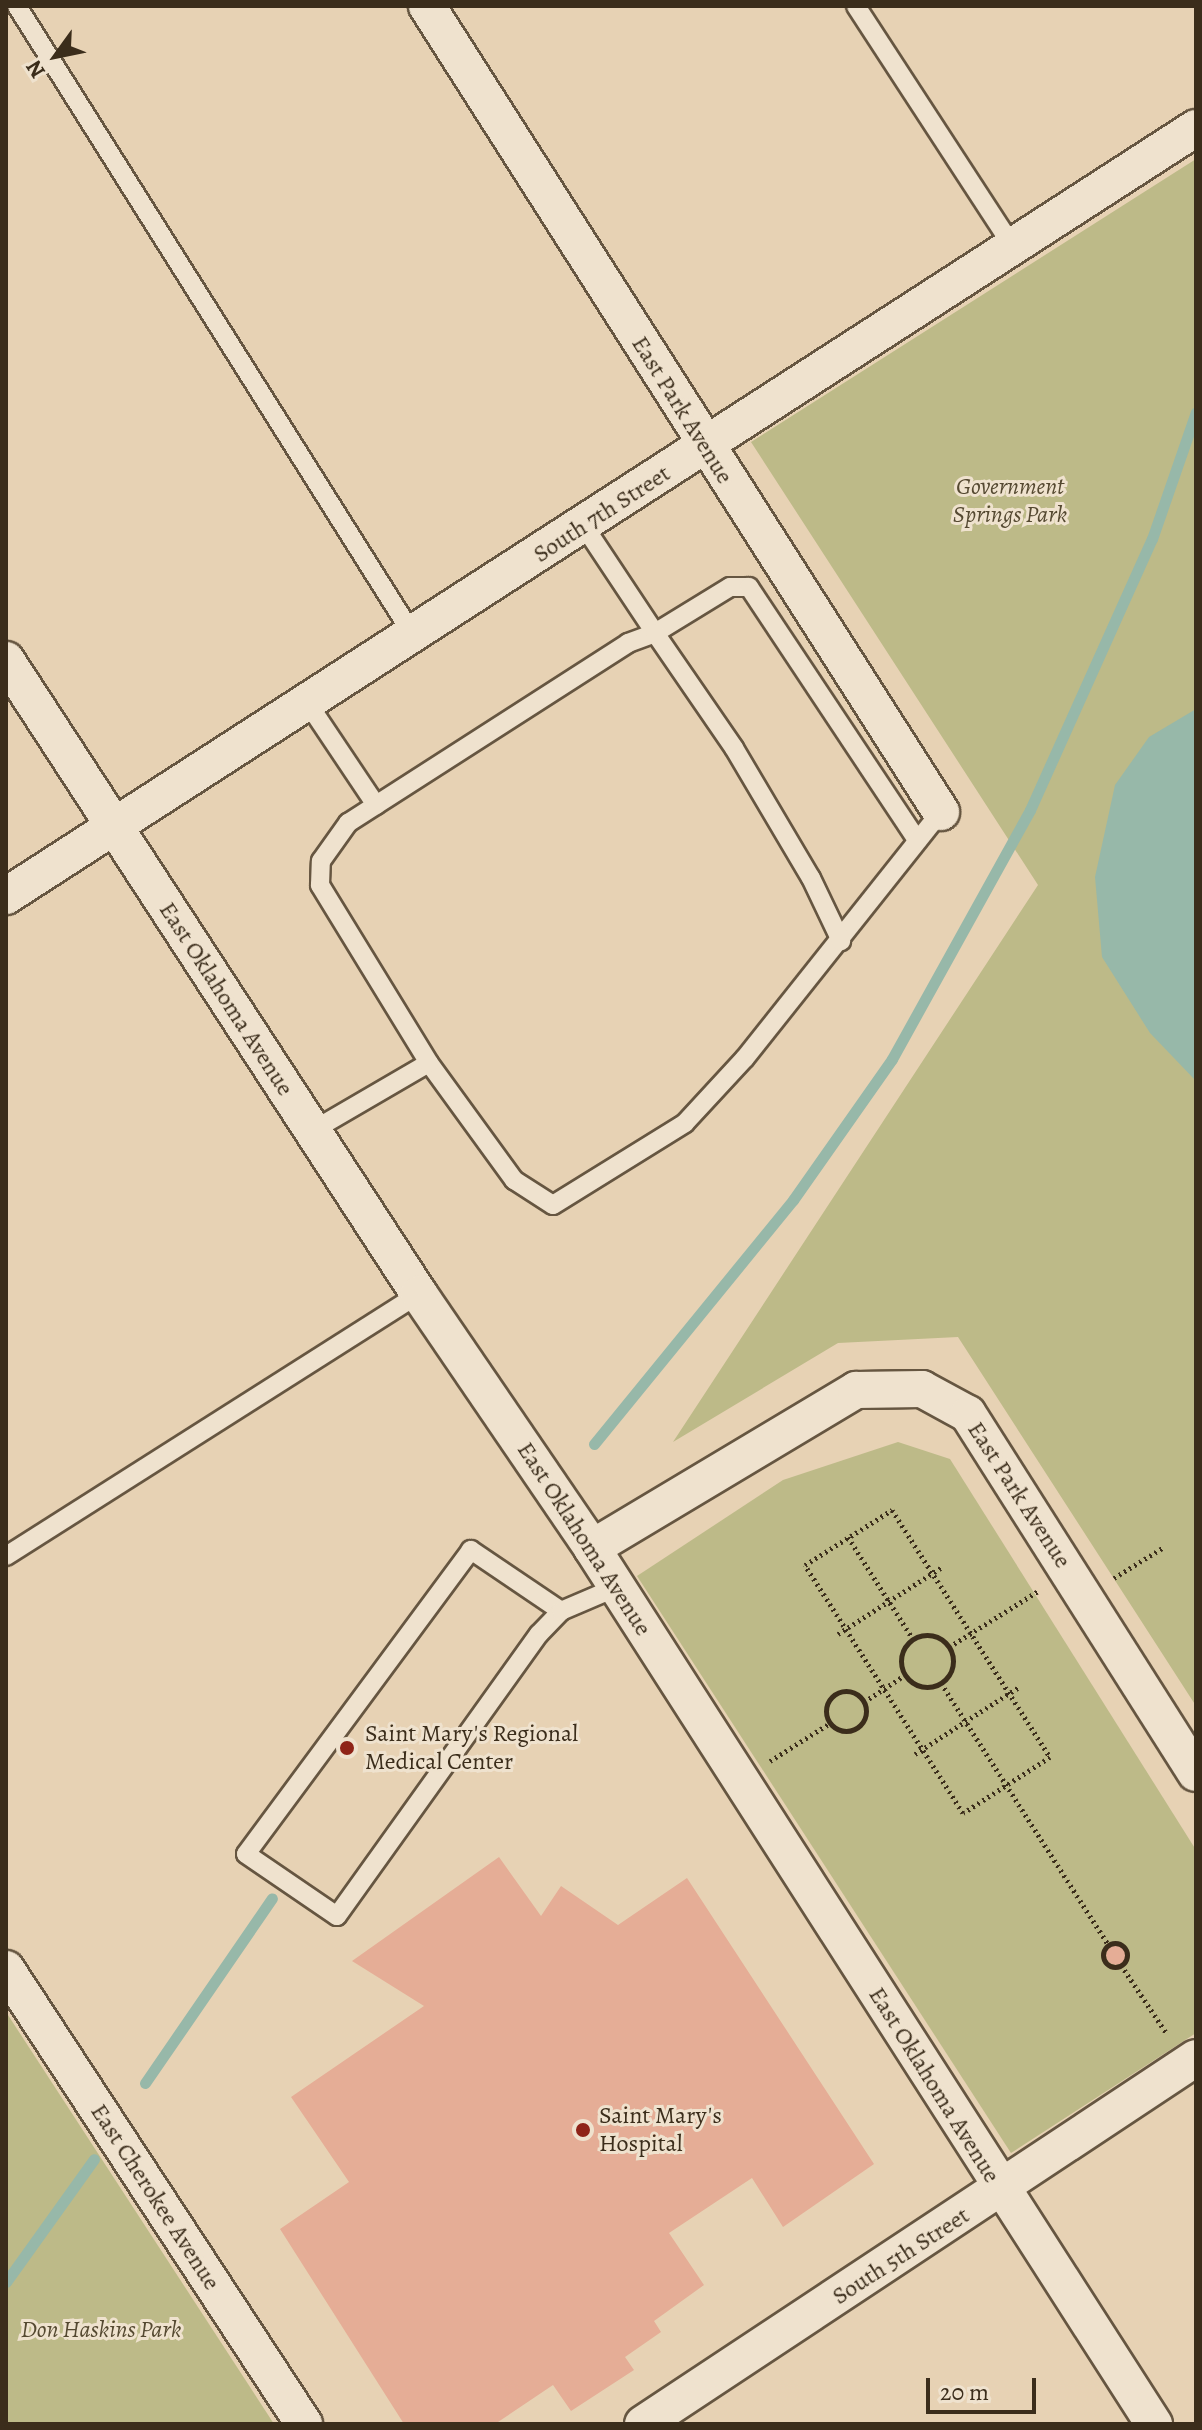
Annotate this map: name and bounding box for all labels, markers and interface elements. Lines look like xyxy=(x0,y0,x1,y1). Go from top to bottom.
north arrow xyxy=(16,16,96,96)
text: N xyxy=(19,54,53,84)
street label: East Park Avenue xyxy=(625,331,739,489)
street label: South 7th Street xyxy=(528,459,676,569)
park label: Government Springs Park xyxy=(953,473,1067,529)
street label: East Oklahoma Avenue xyxy=(153,897,299,1101)
street label: East Park Avenue xyxy=(961,1417,1077,1573)
street label: East Oklahoma Avenue xyxy=(511,1437,657,1641)
place label: Saint Mary's Regional Medical Center xyxy=(365,1720,578,1776)
marker: Saint Mary's Regional Medical Center xyxy=(336,1737,358,1759)
street label: East Oklahoma Avenue xyxy=(862,1982,1006,2188)
street label: East Cherokee Avenue xyxy=(84,2099,226,2295)
place label: Saint Mary's Hospital xyxy=(599,2102,722,2158)
marker: Saint Mary's Hospital xyxy=(574,2121,592,2139)
street label: South 5th Street xyxy=(827,2201,975,2311)
park label: Don Haskins Park xyxy=(21,2316,181,2344)
scale bar xyxy=(930,2362,1040,2412)
text: 20 m xyxy=(940,2376,989,2408)

